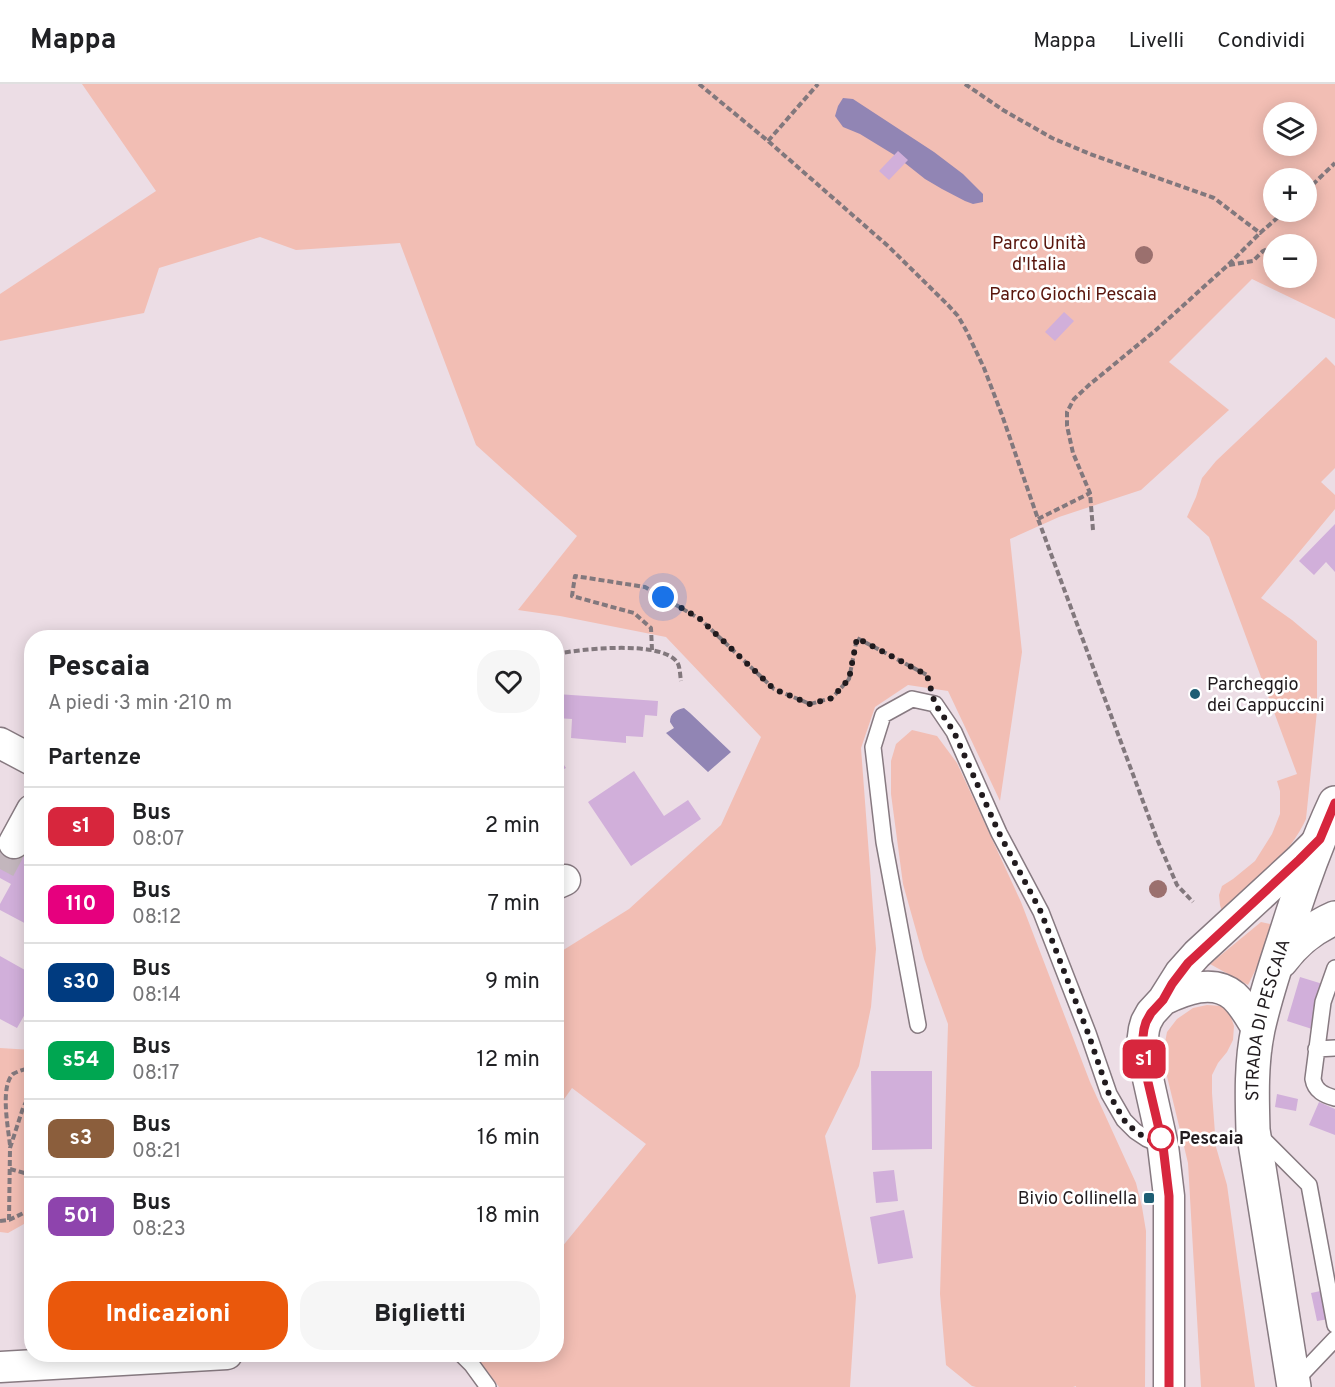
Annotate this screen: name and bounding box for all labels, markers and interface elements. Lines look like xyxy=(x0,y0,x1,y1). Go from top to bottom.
text: Mappa xyxy=(30,23,116,59)
text: Mappa xyxy=(1033,28,1096,55)
text: Livelli xyxy=(1129,28,1184,55)
text: Condividi xyxy=(1217,28,1305,55)
map controls xyxy=(1263,102,1317,288)
button: layers xyxy=(1263,102,1317,156)
button: + xyxy=(1263,168,1317,222)
park label: Parco Unità d'Italia xyxy=(992,233,1086,277)
button: − xyxy=(1263,234,1317,288)
park label: Parco Giochi Pescaia xyxy=(989,284,1157,307)
your location xyxy=(648,582,678,612)
text: Pescaia xyxy=(48,650,150,686)
button: heart xyxy=(477,650,540,713)
place label: Parcheggio dei Cappuccini xyxy=(1207,674,1325,718)
marker: Parcheggio dei Cappuccini xyxy=(1188,687,1202,701)
text: A piedi · 3 min · 210 m xyxy=(48,691,232,717)
text: Partenze xyxy=(48,745,141,772)
text: Bus xyxy=(132,800,171,827)
text: s1 xyxy=(72,813,90,840)
text: 2 min xyxy=(485,813,540,840)
text: 08:07 xyxy=(132,827,184,853)
text: Bus xyxy=(132,878,171,905)
text: 110 xyxy=(66,891,96,918)
text: 7 min xyxy=(488,891,540,918)
text: 08:12 xyxy=(132,905,181,931)
street label: STRADA DI PESCAIA xyxy=(1242,936,1297,1101)
text: Bus xyxy=(132,956,171,983)
text: s30 xyxy=(63,969,99,996)
text: 9 min xyxy=(485,969,540,996)
text: 08:14 xyxy=(132,983,181,1009)
text: Bus xyxy=(132,1034,171,1061)
line badge: s1 xyxy=(1117,1040,1171,1078)
text: s1 xyxy=(1135,1046,1153,1073)
text: s54 xyxy=(62,1047,100,1074)
text: 12 min xyxy=(477,1047,540,1074)
text: 08:17 xyxy=(132,1061,179,1087)
text: Bus xyxy=(132,1112,171,1139)
text: s3 xyxy=(70,1125,92,1152)
text: 16 min xyxy=(477,1125,540,1152)
marker: Pescaia xyxy=(1148,1125,1174,1151)
place label: Pescaia xyxy=(1179,1128,1244,1151)
text: 08:21 xyxy=(132,1139,181,1165)
place label: Bivio Collinella xyxy=(1018,1188,1137,1211)
text: Bus xyxy=(132,1190,171,1217)
marker: Bivio Collinella xyxy=(1142,1191,1156,1205)
text: 501 xyxy=(64,1203,99,1230)
text: 18 min xyxy=(477,1203,540,1230)
text: 08:23 xyxy=(132,1217,186,1243)
button: Indicazioni xyxy=(48,1281,288,1350)
button: Biglietti xyxy=(300,1281,540,1350)

